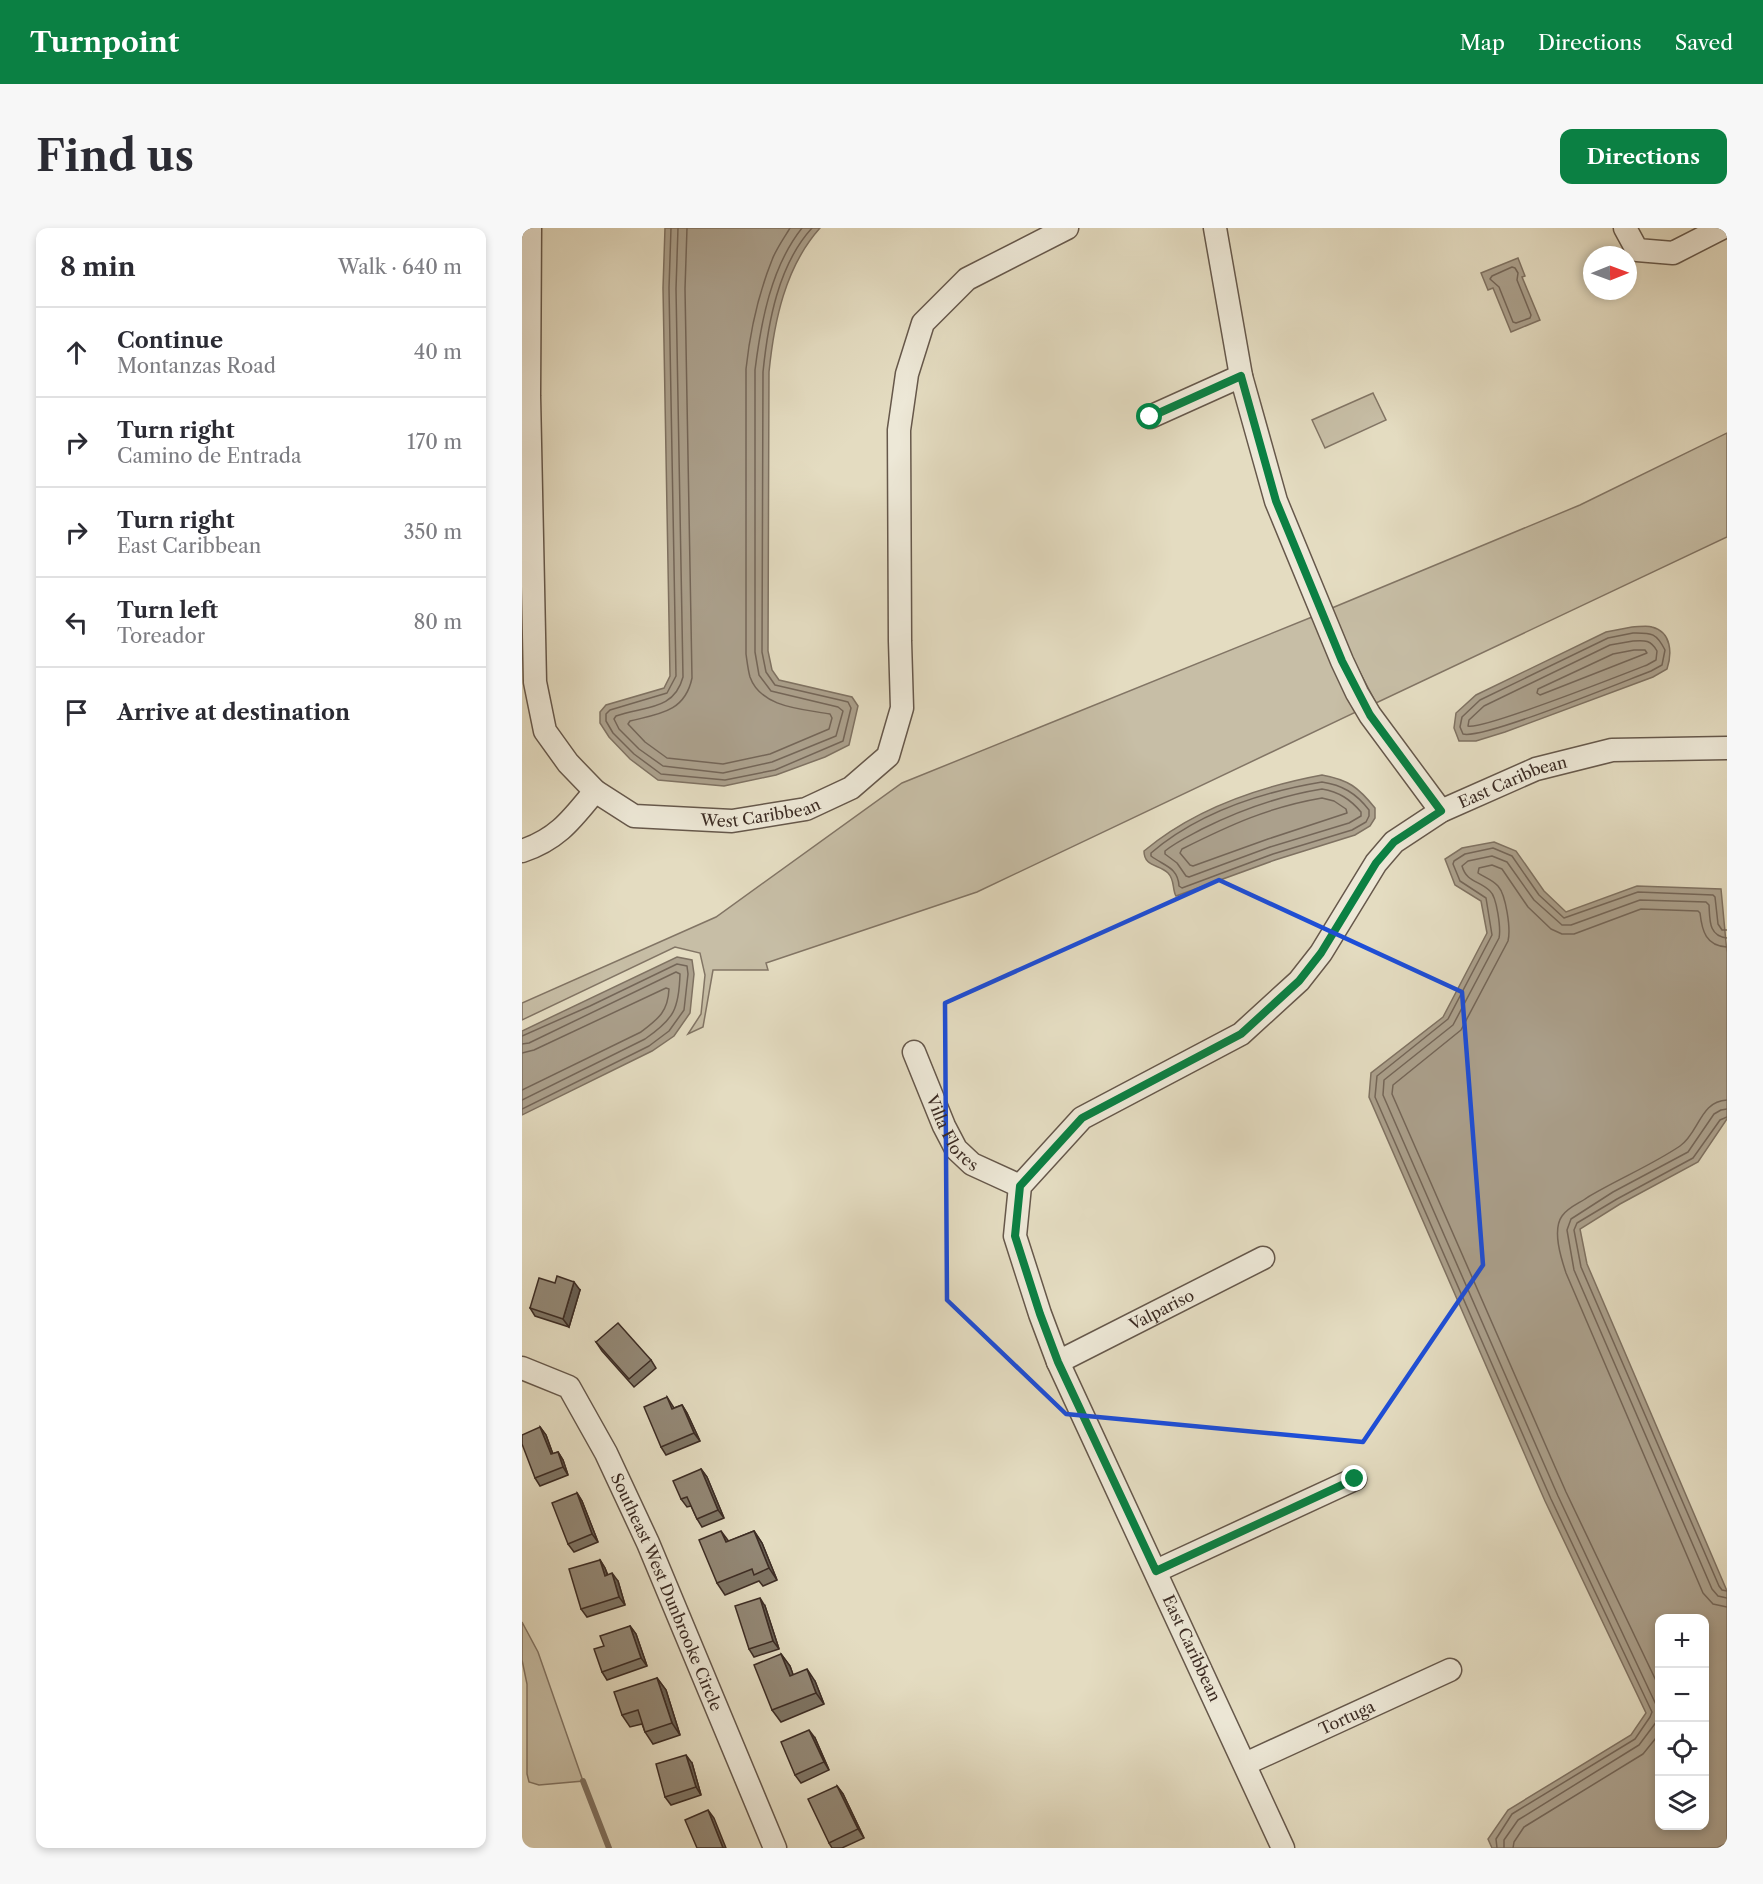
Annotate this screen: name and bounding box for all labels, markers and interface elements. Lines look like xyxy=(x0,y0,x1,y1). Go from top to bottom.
text: Turnpoint xyxy=(30,25,179,59)
text: Map xyxy=(1460,30,1505,55)
text: Directions xyxy=(1538,30,1642,55)
text: Saved xyxy=(1675,30,1733,55)
button: Directions xyxy=(1560,129,1727,184)
text: Find us xyxy=(36,130,194,182)
north arrow xyxy=(1583,246,1637,300)
text: 8 min xyxy=(60,251,136,283)
text: Walk · 640 m xyxy=(338,255,462,279)
text: Continue xyxy=(117,327,223,354)
icon: ahead xyxy=(60,336,93,369)
text: 40 m xyxy=(414,340,462,364)
text: Montanzas Road xyxy=(117,354,276,378)
route start xyxy=(1136,403,1162,429)
text: Turn right xyxy=(117,417,235,444)
icon: right xyxy=(60,426,93,459)
text: 170 m xyxy=(407,430,462,454)
text: Camino de Entrada xyxy=(117,444,302,468)
text: Turn right xyxy=(117,507,235,534)
icon: right xyxy=(60,516,93,549)
text: 350 m xyxy=(404,520,462,544)
text: East Caribbean xyxy=(117,534,261,558)
text: Turn left xyxy=(117,597,218,624)
icon: left xyxy=(60,606,93,639)
text: 80 m xyxy=(414,610,462,634)
text: Toreador xyxy=(117,624,205,648)
icon: arrive xyxy=(60,696,93,729)
text: Arrive at destination xyxy=(117,699,350,726)
street label: East Caribbean xyxy=(1455,752,1569,812)
street label: West Caribbean xyxy=(699,794,824,831)
street label: Villa Flores xyxy=(922,1091,981,1175)
street label: Valpariso xyxy=(1125,1285,1197,1335)
route end xyxy=(1341,1465,1367,1491)
street label: Southeast West Dunbrooke Circle xyxy=(607,1470,727,1714)
street label: East Caribbean xyxy=(1159,1591,1225,1705)
map controls xyxy=(1655,1614,1709,1830)
button: + xyxy=(1655,1614,1709,1668)
button: − xyxy=(1655,1668,1709,1722)
street label: Tortuga xyxy=(1316,1696,1378,1739)
button: locate xyxy=(1655,1722,1709,1776)
button: layers xyxy=(1655,1776,1709,1830)

